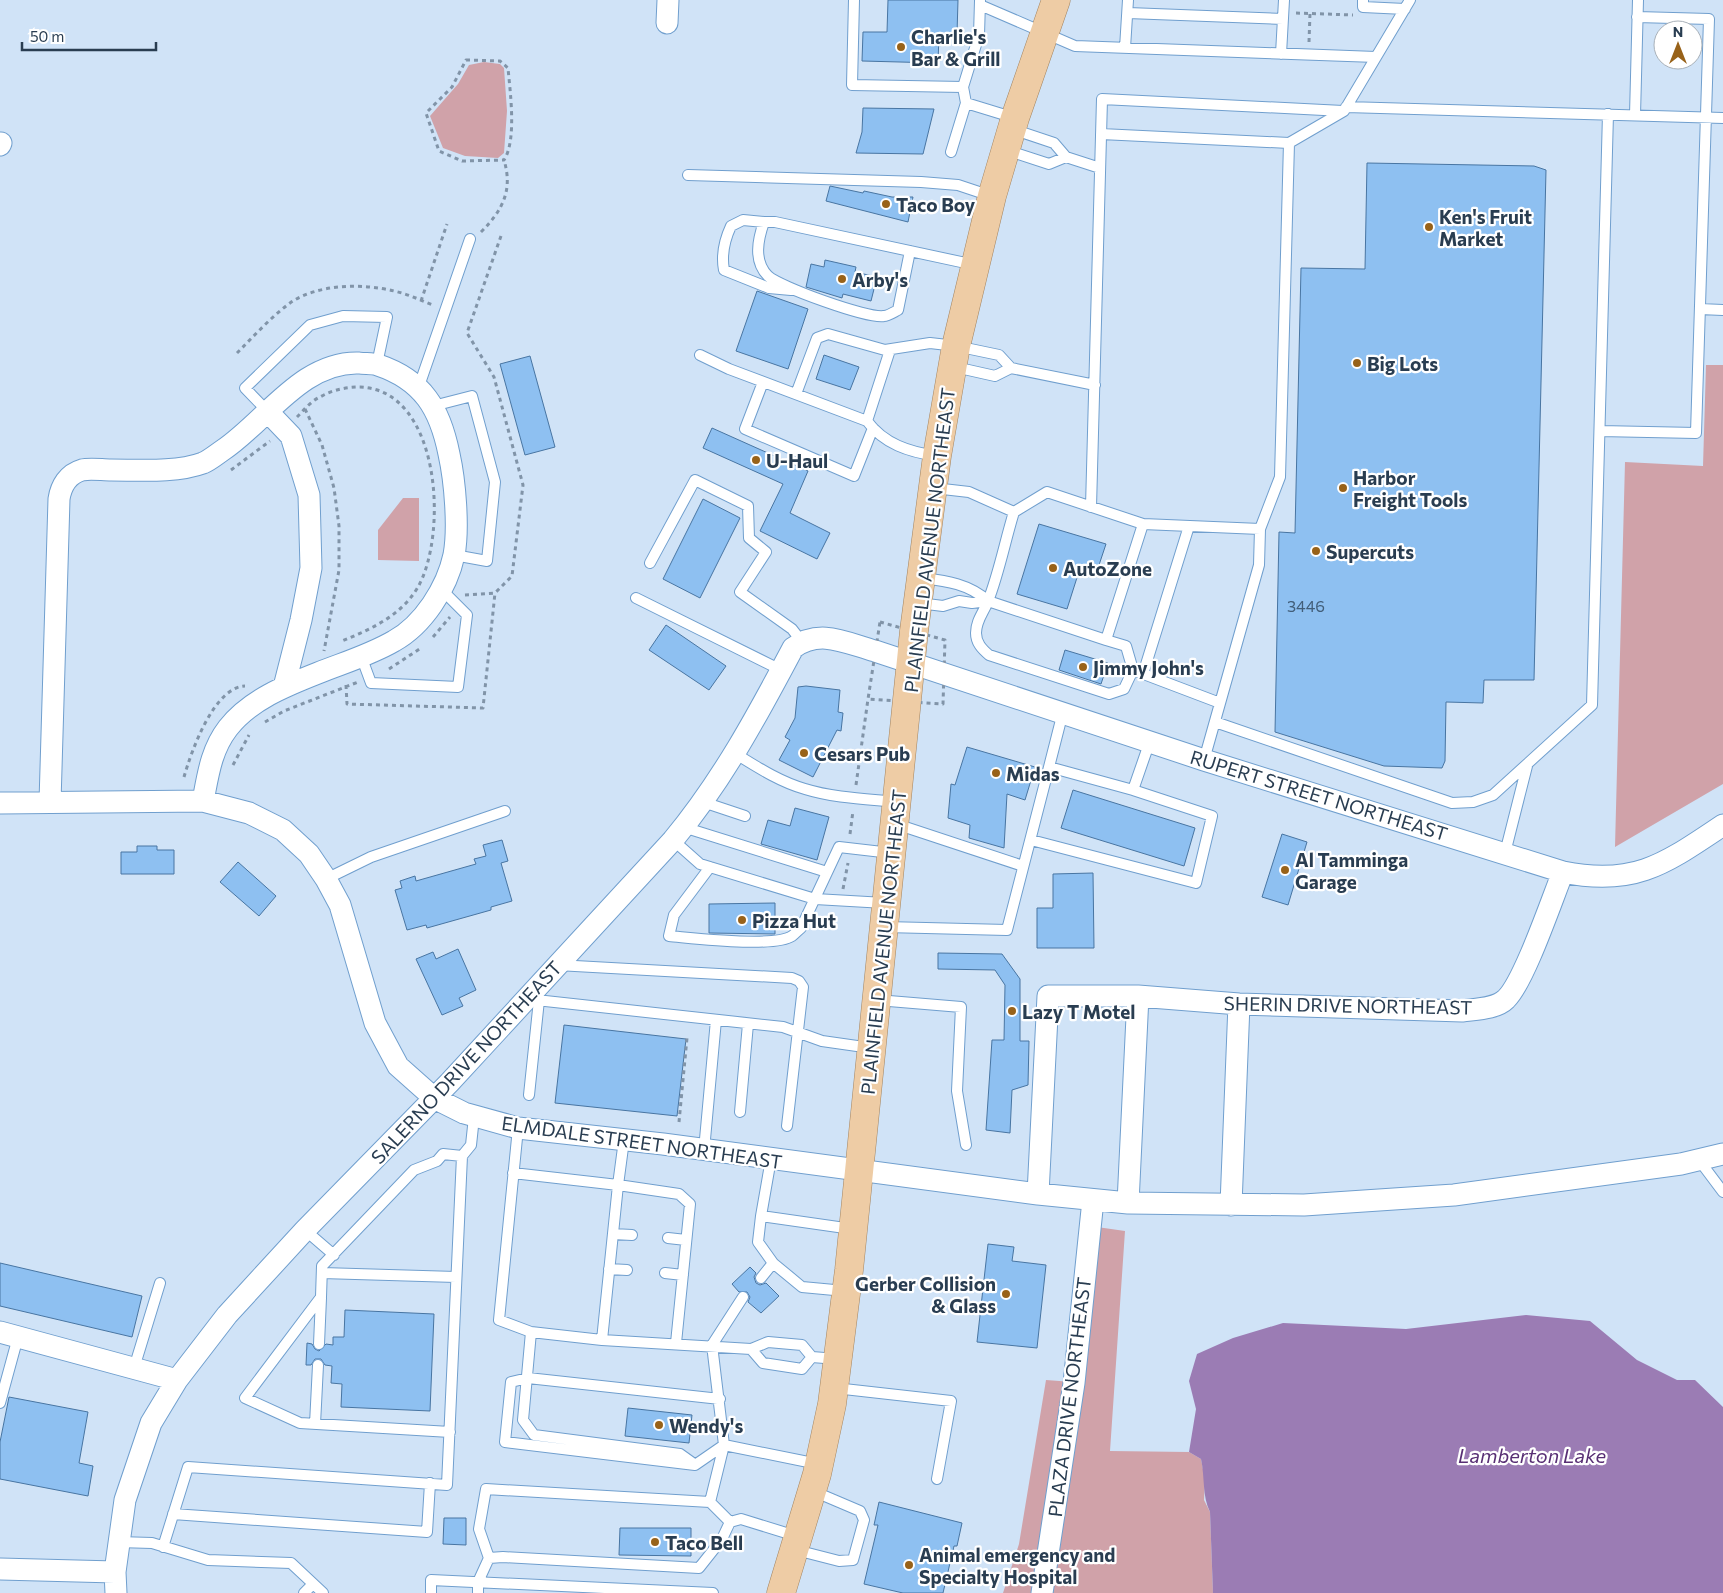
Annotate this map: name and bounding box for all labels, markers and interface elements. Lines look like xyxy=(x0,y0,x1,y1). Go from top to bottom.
scale bar xyxy=(22,20,156,52)
north arrow xyxy=(1653,20,1703,70)
text: N xyxy=(1673,23,1683,40)
place label: Charlie's Bar & Grill xyxy=(911,25,1001,70)
text: 50 m xyxy=(30,27,64,45)
marker: Charlie's Bar & Grill xyxy=(895,41,907,53)
place label: Taco Boy xyxy=(896,193,976,216)
marker: Taco Boy xyxy=(880,198,892,210)
place label: Ken's Fruit Market xyxy=(1439,205,1532,250)
marker: Ken's Fruit Market xyxy=(1423,221,1435,233)
place label: Arby's xyxy=(852,268,908,291)
marker: Arby's xyxy=(836,273,848,285)
place label: Big Lots xyxy=(1367,352,1438,375)
marker: Big Lots xyxy=(1351,357,1363,369)
street label: PLAINFIELD AVENUE NORTHEAST xyxy=(899,386,959,694)
place label: U-Haul xyxy=(766,449,828,472)
marker: U-Haul xyxy=(750,454,762,466)
place label: Harbor Freight Tools xyxy=(1353,466,1468,511)
marker: Harbor Freight Tools xyxy=(1337,482,1349,494)
place label: Supercuts xyxy=(1326,540,1414,563)
marker: Supercuts xyxy=(1310,545,1322,557)
place label: AutoZone xyxy=(1063,557,1152,580)
marker: AutoZone xyxy=(1047,562,1059,574)
house number: 3446 xyxy=(1287,596,1325,615)
place label: Jimmy John's xyxy=(1093,656,1204,679)
marker: Jimmy John's xyxy=(1077,661,1089,673)
place label: Cesars Pub xyxy=(814,742,910,765)
street label: RUPERT STREET NORTHEAST xyxy=(1188,745,1450,845)
marker: Cesars Pub xyxy=(798,747,810,759)
place label: Midas xyxy=(1006,762,1060,785)
marker: Midas xyxy=(990,767,1002,779)
street label: PLAINFIELD AVENUE NORTHEAST xyxy=(856,788,910,1096)
place label: Al Tamminga Garage xyxy=(1295,848,1408,893)
marker: Al Tamminga Garage xyxy=(1279,864,1291,876)
place label: Pizza Hut xyxy=(752,909,836,932)
marker: Pizza Hut xyxy=(736,914,748,926)
street label: SALERNO DRIVE NORTHEAST xyxy=(366,956,566,1168)
street label: SHERIN DRIVE NORTHEAST xyxy=(1223,991,1473,1019)
place label: Lazy T Motel xyxy=(1022,1000,1135,1023)
marker: Lazy T Motel xyxy=(1006,1005,1018,1017)
street label: ELMDALE STREET NORTHEAST xyxy=(500,1111,784,1173)
place label: Gerber Collision & Glass xyxy=(855,1272,996,1317)
street label: PLAZA DRIVE NORTHEAST xyxy=(1043,1276,1095,1518)
marker: Gerber Collision & Glass xyxy=(1000,1288,1012,1300)
place label: Wendy's xyxy=(669,1414,743,1437)
marker: Wendy's xyxy=(653,1419,665,1431)
water label: Lamberton Lake xyxy=(1458,1443,1606,1467)
place label: Taco Bell xyxy=(665,1531,743,1554)
marker: Taco Bell xyxy=(649,1536,661,1548)
place label: Animal emergency and Specialty Hospital xyxy=(919,1543,1115,1588)
marker: Animal emergency and Specialty Hospital xyxy=(903,1559,915,1571)

